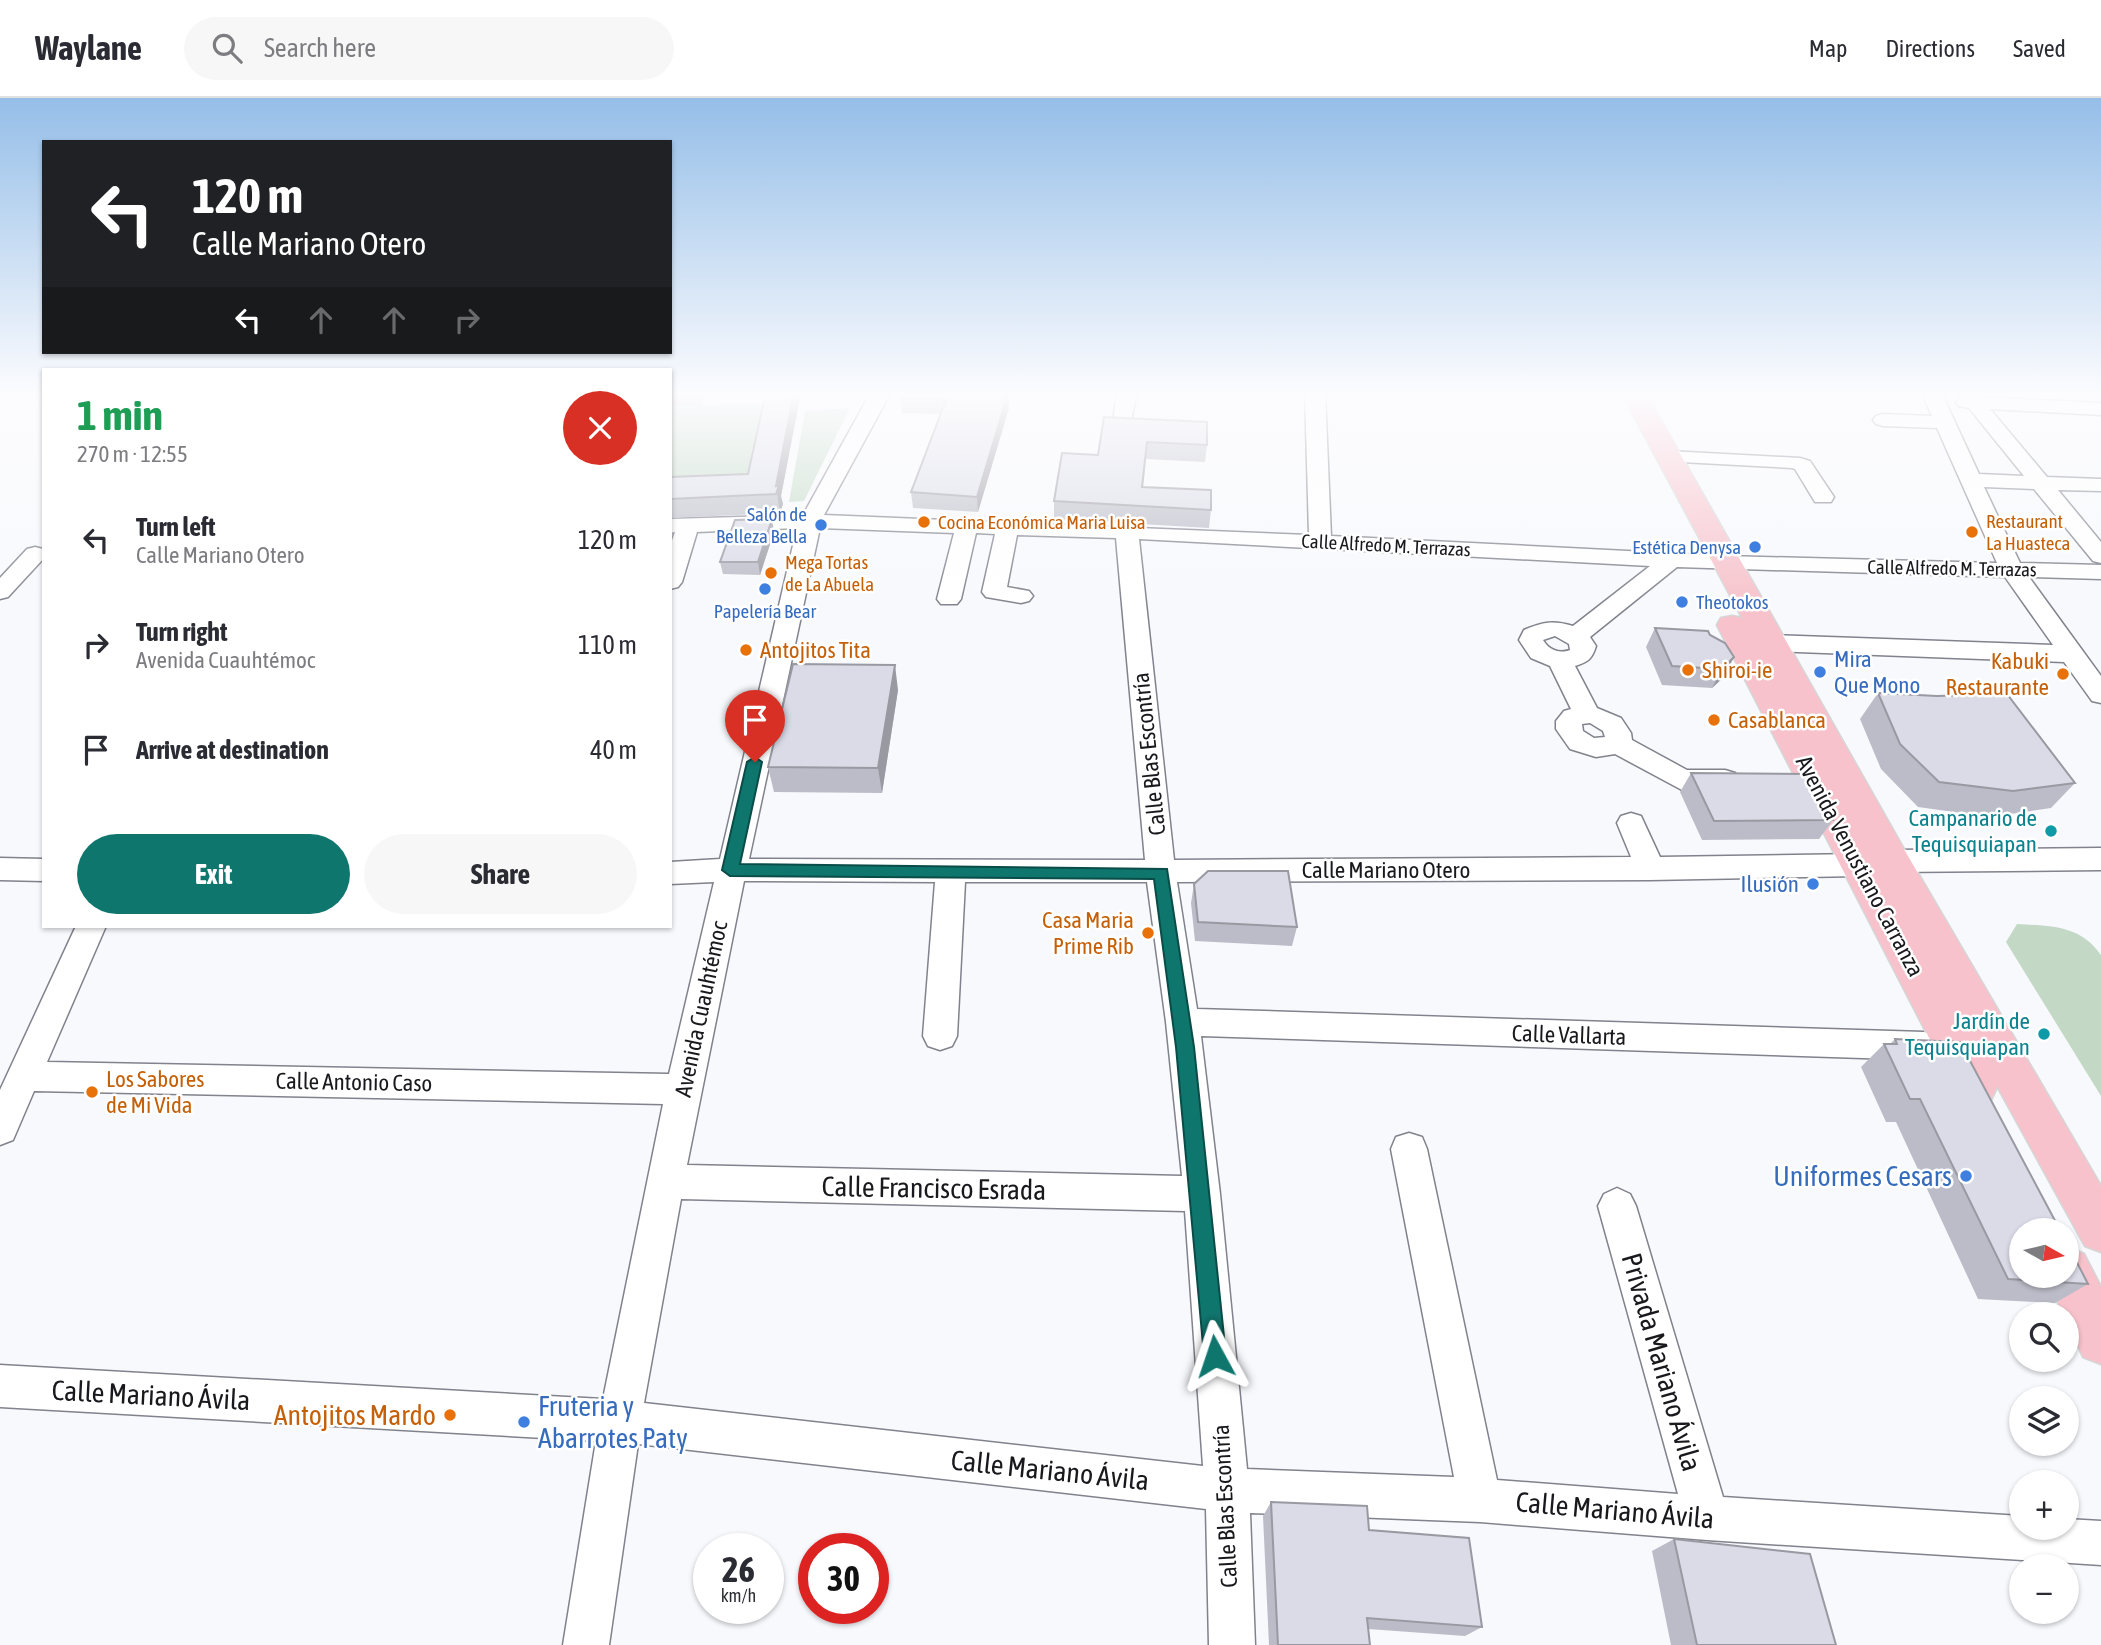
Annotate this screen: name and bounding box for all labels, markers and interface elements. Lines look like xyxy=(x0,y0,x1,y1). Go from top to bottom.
search box xyxy=(184,17,674,80)
text: Waylane xyxy=(35,29,142,67)
icon: search xyxy=(208,29,246,67)
text: Search here xyxy=(264,33,376,63)
text: Map xyxy=(1809,35,1847,62)
text: Directions xyxy=(1885,35,1975,62)
text: Saved xyxy=(2013,35,2066,62)
text: 120 m xyxy=(192,167,303,223)
icon: left xyxy=(77,168,168,259)
text: Calle Mariano Otero xyxy=(192,225,426,262)
icon: left xyxy=(229,301,267,339)
icon: ahead xyxy=(302,301,340,339)
icon: ahead xyxy=(375,301,413,339)
icon: right xyxy=(448,301,486,339)
text: 1 min xyxy=(77,391,163,439)
button: close xyxy=(563,391,637,465)
text: 270 m · 12:55 xyxy=(77,441,188,467)
place label: Salón de Belleza Bella xyxy=(716,503,807,547)
place label: Restaurant La Huasteca xyxy=(1986,510,2070,554)
place label: Cocina Económica Maria Luisa xyxy=(938,511,1146,533)
text: Turn left xyxy=(136,512,216,542)
marker: Cocina Económica Maria Luisa xyxy=(916,514,932,530)
marker: Salón de Belleza Bella xyxy=(813,517,829,533)
icon: left xyxy=(77,521,115,559)
marker: Restaurant La Huasteca xyxy=(1964,524,1980,540)
text: 120 m xyxy=(578,525,637,555)
street label: Calle Alfredo M. Terrazas xyxy=(1301,530,1471,560)
place label: Estética Denysa xyxy=(1632,536,1741,558)
marker: Estética Denysa xyxy=(1747,539,1763,555)
text: Calle Mariano Otero xyxy=(136,542,304,568)
place label: Mega Tortas de La Abuela xyxy=(785,551,874,595)
street label: Calle Alfredo M. Terrazas xyxy=(1867,556,2037,580)
marker: Mega Tortas de La Abuela xyxy=(763,565,779,581)
marker: Papelería Bear xyxy=(757,581,773,597)
place label: Theotokos xyxy=(1696,591,1769,613)
marker: Theotokos xyxy=(1674,594,1690,610)
place label: Papelería Bear xyxy=(714,600,817,622)
text: Turn right xyxy=(136,617,227,647)
icon: right xyxy=(77,626,115,664)
text: 110 m xyxy=(578,630,637,660)
place label: Antojitos Tita xyxy=(760,637,871,663)
marker: Antojitos Tita xyxy=(738,642,754,658)
place label: Mira Que Mono xyxy=(1834,646,1920,698)
text: Avenida Cuauhtémoc xyxy=(136,647,315,673)
place label: Kabuki Restaurante xyxy=(1945,648,2049,700)
place label: Shiroi-ie xyxy=(1702,657,1772,683)
marker: Shiroi-ie xyxy=(1680,662,1696,678)
marker: Mira Que Mono xyxy=(1812,664,1828,680)
marker: Kabuki Restaurante xyxy=(2055,666,2071,682)
street label: Calle Blas Escontría xyxy=(1128,671,1170,837)
pin xyxy=(725,690,785,762)
icon: arrive xyxy=(736,701,774,739)
place label: Casablanca xyxy=(1728,707,1826,733)
marker: Casablanca xyxy=(1706,712,1722,728)
icon: arrive xyxy=(77,731,115,769)
text: Arrive at destination xyxy=(136,735,329,765)
text: 40 m xyxy=(590,735,637,765)
street label: Avenida Venustiano Carranza xyxy=(1791,751,1929,981)
place label: Campanario de Tequisquiapan xyxy=(1909,805,2037,857)
marker: Campanario de Tequisquiapan xyxy=(2043,823,2059,839)
button: Exit xyxy=(77,834,350,914)
button: Share xyxy=(364,834,637,914)
street label: Calle Mariano Otero xyxy=(1302,857,1470,883)
place label: Ilusión xyxy=(1741,871,1799,897)
marker: Ilusión xyxy=(1805,876,1821,892)
place label: Casa Maria Prime Rib xyxy=(1042,907,1134,959)
street label: Avenida Cuauhtémoc xyxy=(670,918,732,1099)
marker: Casa Maria Prime Rib xyxy=(1140,925,1156,941)
place label: Jardín de Tequisquiapan xyxy=(1905,1008,2030,1060)
street label: Calle Vallarta xyxy=(1511,1020,1627,1050)
marker: Jardín de Tequisquiapan xyxy=(2036,1026,2052,1042)
place label: Los Sabores de Mi Vida xyxy=(106,1066,204,1118)
street label: Calle Antonio Caso xyxy=(275,1068,433,1096)
marker: Los Sabores de Mi Vida xyxy=(84,1084,100,1100)
place label: Uniformes Cesars xyxy=(1773,1160,1952,1192)
marker: Uniformes Cesars xyxy=(1958,1168,1974,1184)
street label: Calle Francisco Esrada xyxy=(821,1170,1047,1206)
north arrow xyxy=(2009,1218,2079,1288)
map controls xyxy=(2009,1218,2079,1624)
street label: Privada Mariano Ávila xyxy=(1616,1249,1708,1475)
button: search xyxy=(2009,1302,2079,1372)
position arrow xyxy=(1178,1319,1252,1393)
street label: Calle Mariano Ávila xyxy=(51,1374,251,1416)
button: layers xyxy=(2009,1386,2079,1456)
place label: Fruteria y Abarrotes Paty xyxy=(538,1390,688,1454)
place label: Antojitos Mardo xyxy=(274,1399,436,1431)
marker: Antojitos Mardo xyxy=(442,1407,458,1423)
marker: Fruteria y Abarrotes Paty xyxy=(516,1414,532,1430)
street label: Calle Blas Escontría xyxy=(1208,1424,1242,1588)
street label: Calle Mariano Ávila xyxy=(949,1444,1151,1496)
button: + xyxy=(2009,1470,2079,1540)
street label: Calle Mariano Ávila xyxy=(1515,1485,1715,1535)
speed limit sign: 30 xyxy=(798,1533,889,1624)
text: 26 xyxy=(722,1549,755,1589)
button: − xyxy=(2009,1554,2079,1624)
text: km/h xyxy=(721,1585,756,1606)

